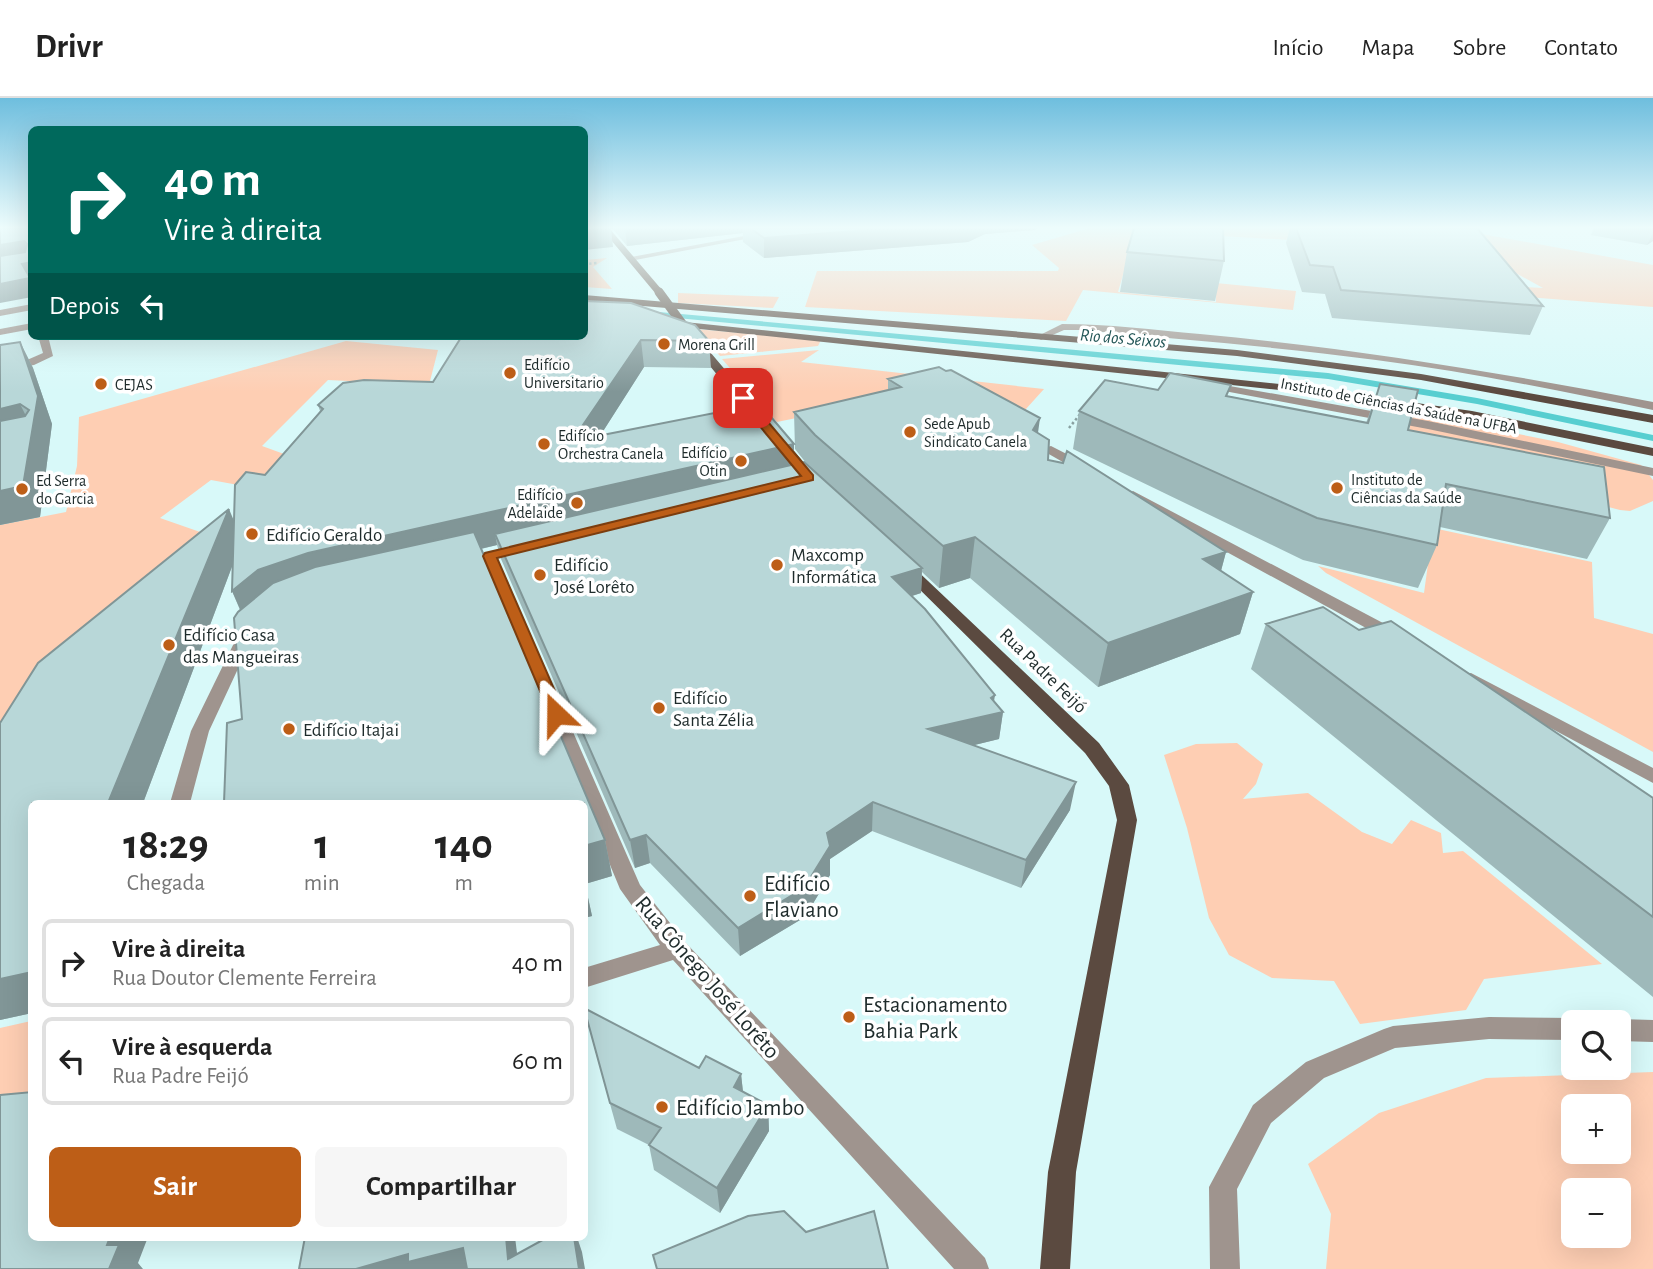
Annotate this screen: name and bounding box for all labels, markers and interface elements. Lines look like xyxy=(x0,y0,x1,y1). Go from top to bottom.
text: Drivr xyxy=(35,31,103,64)
text: Início xyxy=(1272,36,1324,60)
text: Mapa xyxy=(1362,36,1415,60)
text: Sobre xyxy=(1453,36,1506,60)
text: Contato xyxy=(1544,36,1618,60)
icon: right xyxy=(49,154,140,245)
text: 40 m xyxy=(164,156,261,205)
text: Vire à direita xyxy=(164,214,322,246)
icon: left xyxy=(134,287,172,325)
text: Depois xyxy=(49,293,120,319)
water label: Rio dos Seixos xyxy=(1079,326,1167,352)
marker: Morena Grill xyxy=(656,336,672,352)
place label: Morena Grill xyxy=(678,337,755,353)
place label: Edifício Universitario xyxy=(524,357,604,391)
marker: Edifício Universitario xyxy=(502,365,518,381)
pin xyxy=(713,368,773,428)
street label: Instituto de Ciências da Saúde na UFBA xyxy=(1279,375,1518,437)
marker: CEJAS xyxy=(93,376,109,392)
place label: CEJAS xyxy=(115,377,153,393)
icon: arrive xyxy=(724,379,762,417)
place label: Sede Apub Sindicato Canela xyxy=(924,416,1027,450)
marker: Sede Apub Sindicato Canela xyxy=(902,424,918,440)
place label: Edifício Orchestra Canela xyxy=(558,428,664,462)
marker: Edifício Orchestra Canela xyxy=(536,436,552,452)
place label: Edifício Otin xyxy=(681,445,727,479)
marker: Edifício Otin xyxy=(733,453,749,469)
place label: Instituto de Ciências da Saúde xyxy=(1351,472,1462,506)
place label: Ed Serra do Garcia xyxy=(36,473,94,507)
marker: Instituto de Ciências da Saúde xyxy=(1329,480,1345,496)
marker: Ed Serra do Garcia xyxy=(14,481,30,497)
place label: Edifício Adelaide xyxy=(507,487,563,521)
marker: Edifício Adelaide xyxy=(569,495,585,511)
marker: Edifício Geraldo xyxy=(244,526,260,542)
place label: Edifício Geraldo xyxy=(266,526,382,545)
place label: Maxcomp Informática xyxy=(791,546,877,587)
place label: Edifício José Lorêto xyxy=(554,556,635,597)
marker: Maxcomp Informática xyxy=(769,557,785,573)
marker: Edifício José Lorêto xyxy=(532,567,548,583)
street label: Rua Padre Feijó xyxy=(996,625,1090,717)
place label: Edifício Casa das Mangueiras xyxy=(183,626,299,667)
marker: Edifício Casa das Mangueiras xyxy=(161,637,177,653)
position arrow xyxy=(519,677,593,751)
place label: Edifício Santa Zélia xyxy=(673,689,755,730)
marker: Edifício Santa Zélia xyxy=(651,700,667,716)
marker: Edifício Itajai xyxy=(281,721,297,737)
place label: Edifício Itajai xyxy=(303,721,399,740)
text: 18:29 xyxy=(123,824,209,866)
text: 1 xyxy=(314,824,329,866)
text: 140 xyxy=(435,824,493,866)
text: Chegada xyxy=(127,872,205,895)
text: min xyxy=(304,872,340,895)
text: m xyxy=(455,872,473,895)
place label: Edifício Flaviano xyxy=(764,873,839,922)
marker: Edifício Flaviano xyxy=(742,888,758,904)
street label: Rua Cônego José Lorêto xyxy=(630,892,783,1064)
text: Vire à direita xyxy=(112,936,246,962)
icon: right xyxy=(53,944,91,982)
text: 40 m xyxy=(512,950,563,976)
text: Rua Doutor Clemente Ferreira xyxy=(112,967,377,990)
place label: Estacionamento Bahia Park xyxy=(863,994,1007,1043)
marker: Estacionamento Bahia Park xyxy=(841,1009,857,1025)
map controls xyxy=(1561,1010,1631,1248)
button: search xyxy=(1561,1010,1631,1080)
text: Vire à esquerda xyxy=(112,1034,273,1060)
icon: left xyxy=(53,1042,91,1080)
text: 60 m xyxy=(512,1048,563,1074)
text: Rua Padre Feijó xyxy=(112,1065,249,1088)
button: + xyxy=(1561,1094,1631,1164)
place label: Edifício Jambo xyxy=(676,1097,805,1120)
marker: Edifício Jambo xyxy=(654,1099,670,1115)
button: Sair xyxy=(49,1147,301,1227)
button: Compartilhar xyxy=(315,1147,567,1227)
button: − xyxy=(1561,1178,1631,1248)

